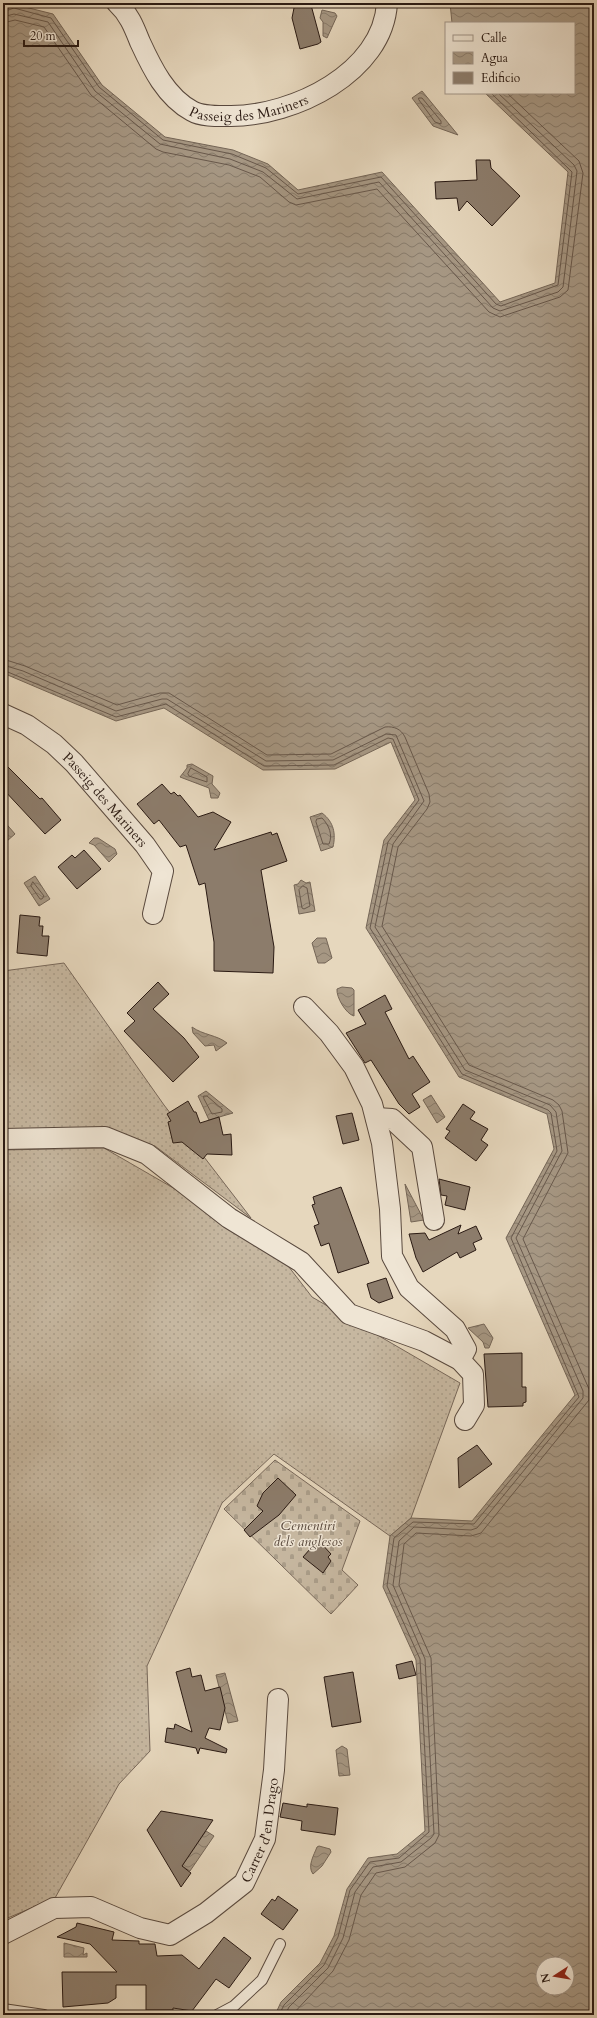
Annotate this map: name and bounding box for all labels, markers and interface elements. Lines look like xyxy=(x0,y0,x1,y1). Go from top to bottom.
scale bar xyxy=(24,22,78,48)
legend xyxy=(445,22,575,94)
text: 20 m xyxy=(30,28,57,44)
text: Calle xyxy=(481,30,507,46)
text: Agua xyxy=(481,50,509,66)
text: Edificio xyxy=(481,70,521,86)
street label: Passeig des Mariners xyxy=(186,90,312,126)
street label: Passeig des Mariners xyxy=(58,748,152,852)
park label: Cementiri dels anglesos xyxy=(273,1516,343,1551)
street label: Carrer d'en Drago xyxy=(237,1776,283,1886)
north arrow xyxy=(535,1956,575,1996)
text: N xyxy=(537,1971,554,1984)

